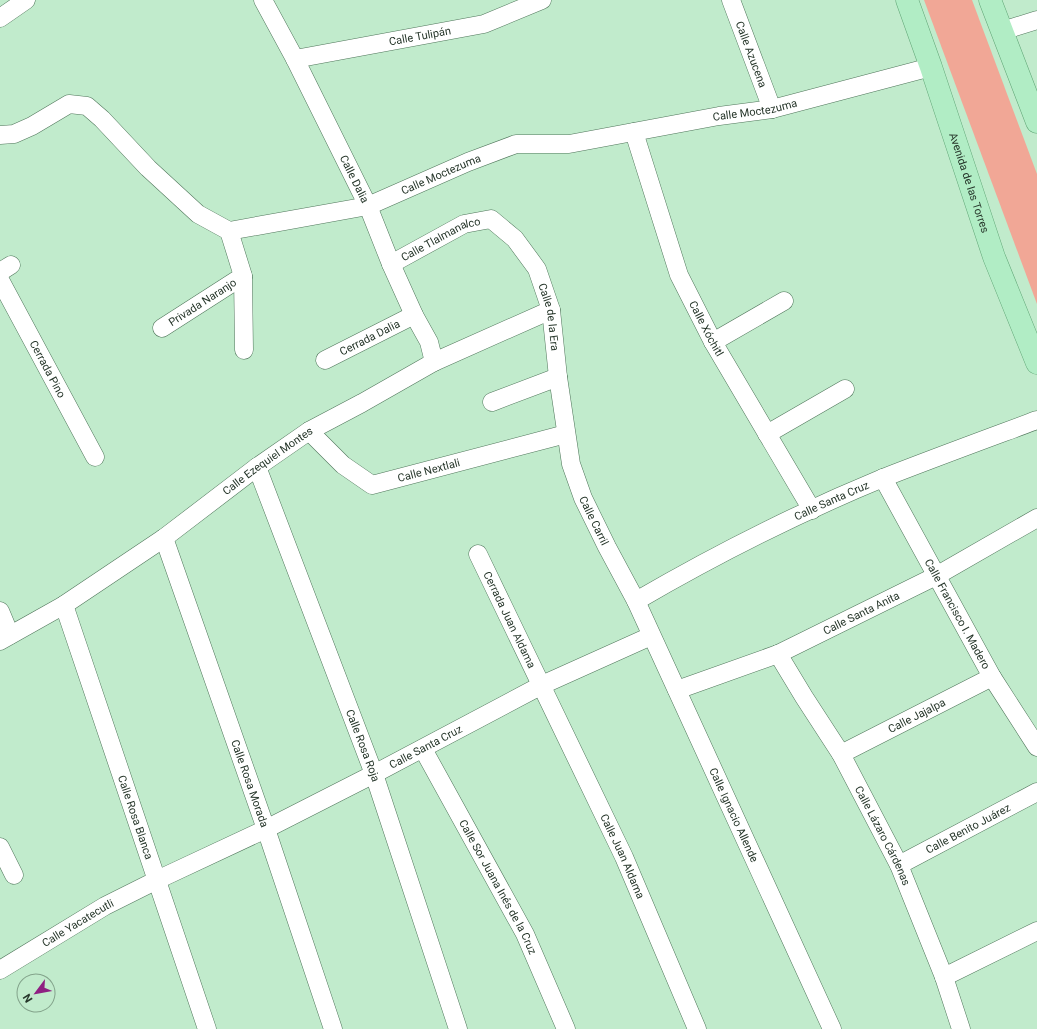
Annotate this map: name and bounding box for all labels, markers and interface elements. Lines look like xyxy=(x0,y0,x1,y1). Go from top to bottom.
street label: Calle Azucena xyxy=(733,19,770,89)
street label: Calle Tulipán xyxy=(388,24,452,48)
street label: Calle Moctezuma xyxy=(712,96,798,124)
street label: Avenida de las Torres xyxy=(947,131,992,235)
street label: Calle Moctezuma xyxy=(399,151,482,197)
street label: Calle Dalia xyxy=(337,153,372,205)
street label: Calle Tlalmanalco xyxy=(399,215,481,264)
street label: Privada Naranjo xyxy=(166,276,239,329)
street label: Calle de la Era xyxy=(536,281,562,352)
street label: Calle Xóchitl xyxy=(687,298,726,359)
street label: Cerrada Dalia xyxy=(337,317,402,358)
street label: Cerrada Pino xyxy=(27,338,68,400)
street label: Calle Ezequiel Montes xyxy=(220,424,315,498)
street label: Calle Nextlali xyxy=(396,456,461,484)
street label: Calle Santa Cruz xyxy=(792,478,871,523)
street label: Calle Carril xyxy=(577,494,612,547)
street label: Calle Francisco I. Madero xyxy=(922,557,993,671)
street label: Cerrada Juan Aldama xyxy=(481,569,539,670)
street label: Calle Santa Anita xyxy=(821,589,902,637)
street label: Calle Jajalpa xyxy=(886,695,948,735)
street label: Calle Rosa Roja xyxy=(343,708,383,783)
street label: Calle Santa Cruz xyxy=(387,722,465,771)
street label: Calle Rosa Morada xyxy=(229,738,271,829)
street label: Calle Ignacio Allende xyxy=(707,766,761,864)
street label: Calle Rosa Blanca xyxy=(115,774,156,861)
street label: Calle Lázaro Cárdenas xyxy=(852,784,913,888)
street label: Calle Benito Juárez xyxy=(923,801,1013,856)
street label: Calle Juan Aldama xyxy=(598,812,647,901)
street label: Calle Sor Juana Inés de la Cruz xyxy=(457,817,540,957)
street label: Calle Yacatecutli xyxy=(40,896,116,949)
north arrow xyxy=(16,973,56,1013)
text: N xyxy=(20,991,36,1005)

